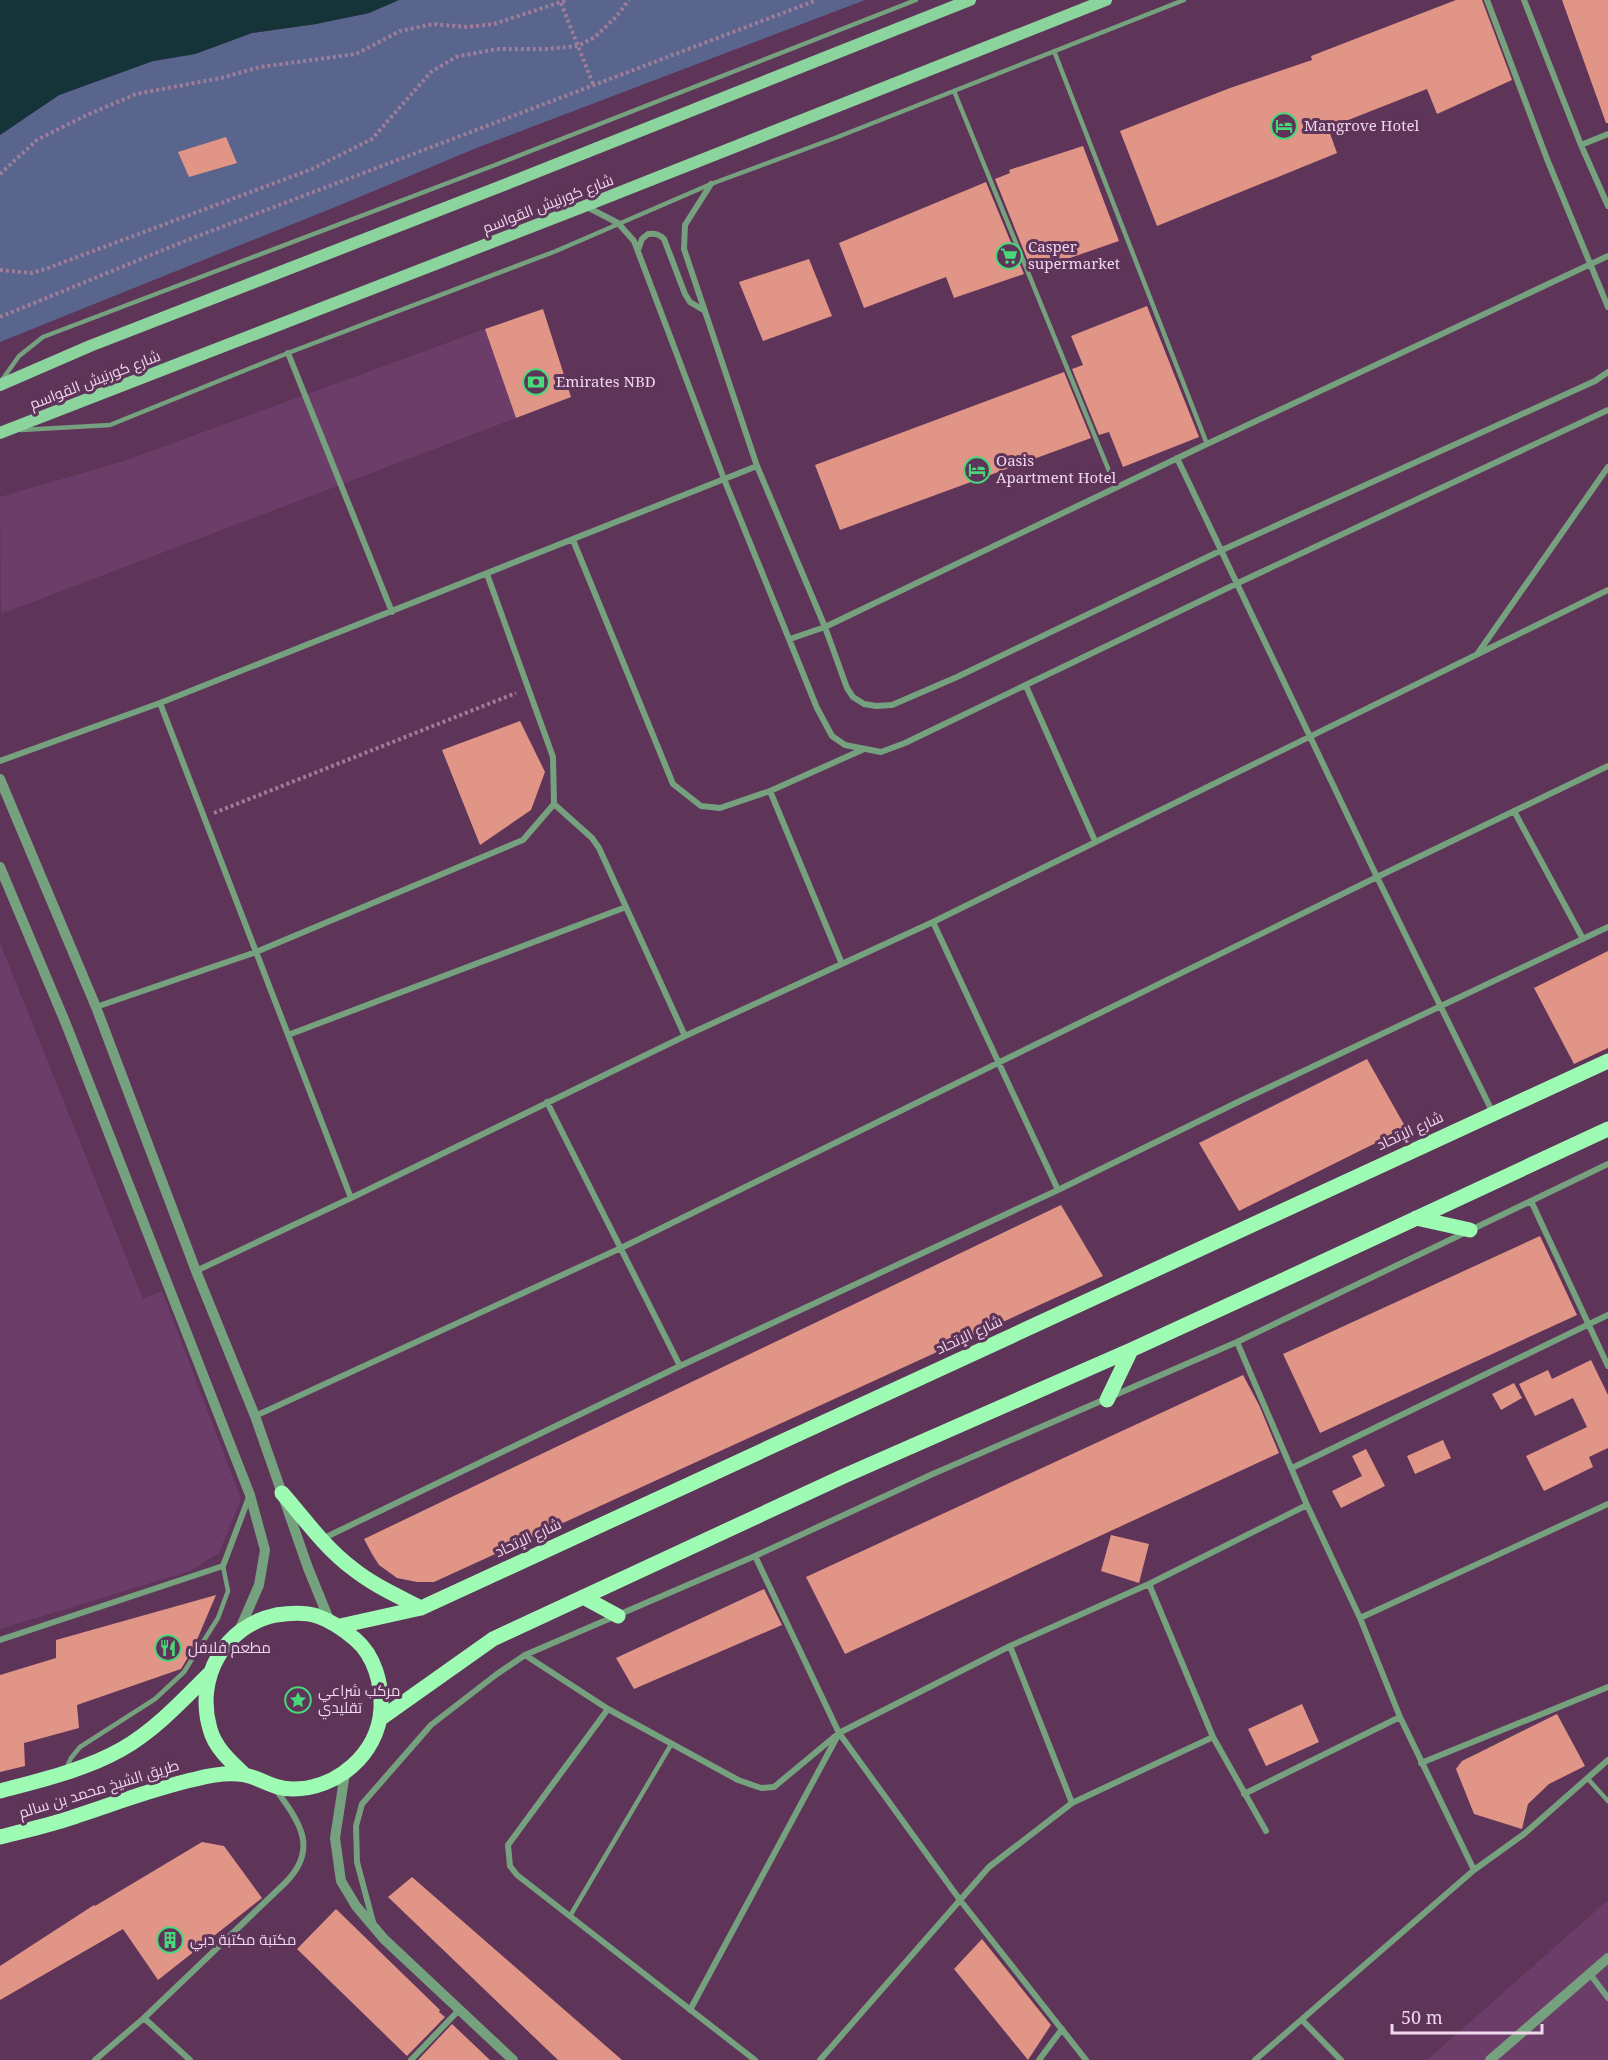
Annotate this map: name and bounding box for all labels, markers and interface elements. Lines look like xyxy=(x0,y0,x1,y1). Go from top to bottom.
hotel icon: Mangrove Hotel xyxy=(1269,111,1299,141)
place label: Mangrove Hotel xyxy=(1304,115,1419,135)
street label: شارع كورنيش القواسم xyxy=(479,169,617,239)
place label: Casper supermarket xyxy=(1028,236,1120,273)
supermarket icon: Casper supermarket xyxy=(994,241,1024,271)
street label: شارع كورنيش القواسم xyxy=(26,345,164,415)
bank icon: Emirates NBD xyxy=(521,367,551,397)
place label: Emirates NBD xyxy=(556,371,656,391)
place label: Oasis Apartment Hotel xyxy=(996,450,1116,487)
hotel icon: Oasis Apartment Hotel xyxy=(962,455,992,485)
street label: شارع الإتحاد xyxy=(1373,1106,1447,1156)
street label: شارع الإتحاد xyxy=(932,1310,1006,1360)
street label: شارع الإتحاد xyxy=(491,1513,565,1563)
restaurant icon: مطعم فلافل xyxy=(153,1633,183,1663)
place label: مطعم فلافل xyxy=(188,1637,271,1658)
place label: مركب شراعي تقليدي xyxy=(318,1680,401,1720)
place icon: مركب شراعي تقليدي xyxy=(283,1685,313,1715)
street label: طريق الشيخ محمد بن سالم xyxy=(16,1754,182,1824)
building icon: مكتبة مكتبة دبي xyxy=(155,1925,185,1955)
place label: مكتبة مكتبة دبي xyxy=(190,1929,296,1952)
scale bar xyxy=(1392,1997,1542,2035)
text: 50 m xyxy=(1401,2005,1443,2029)

